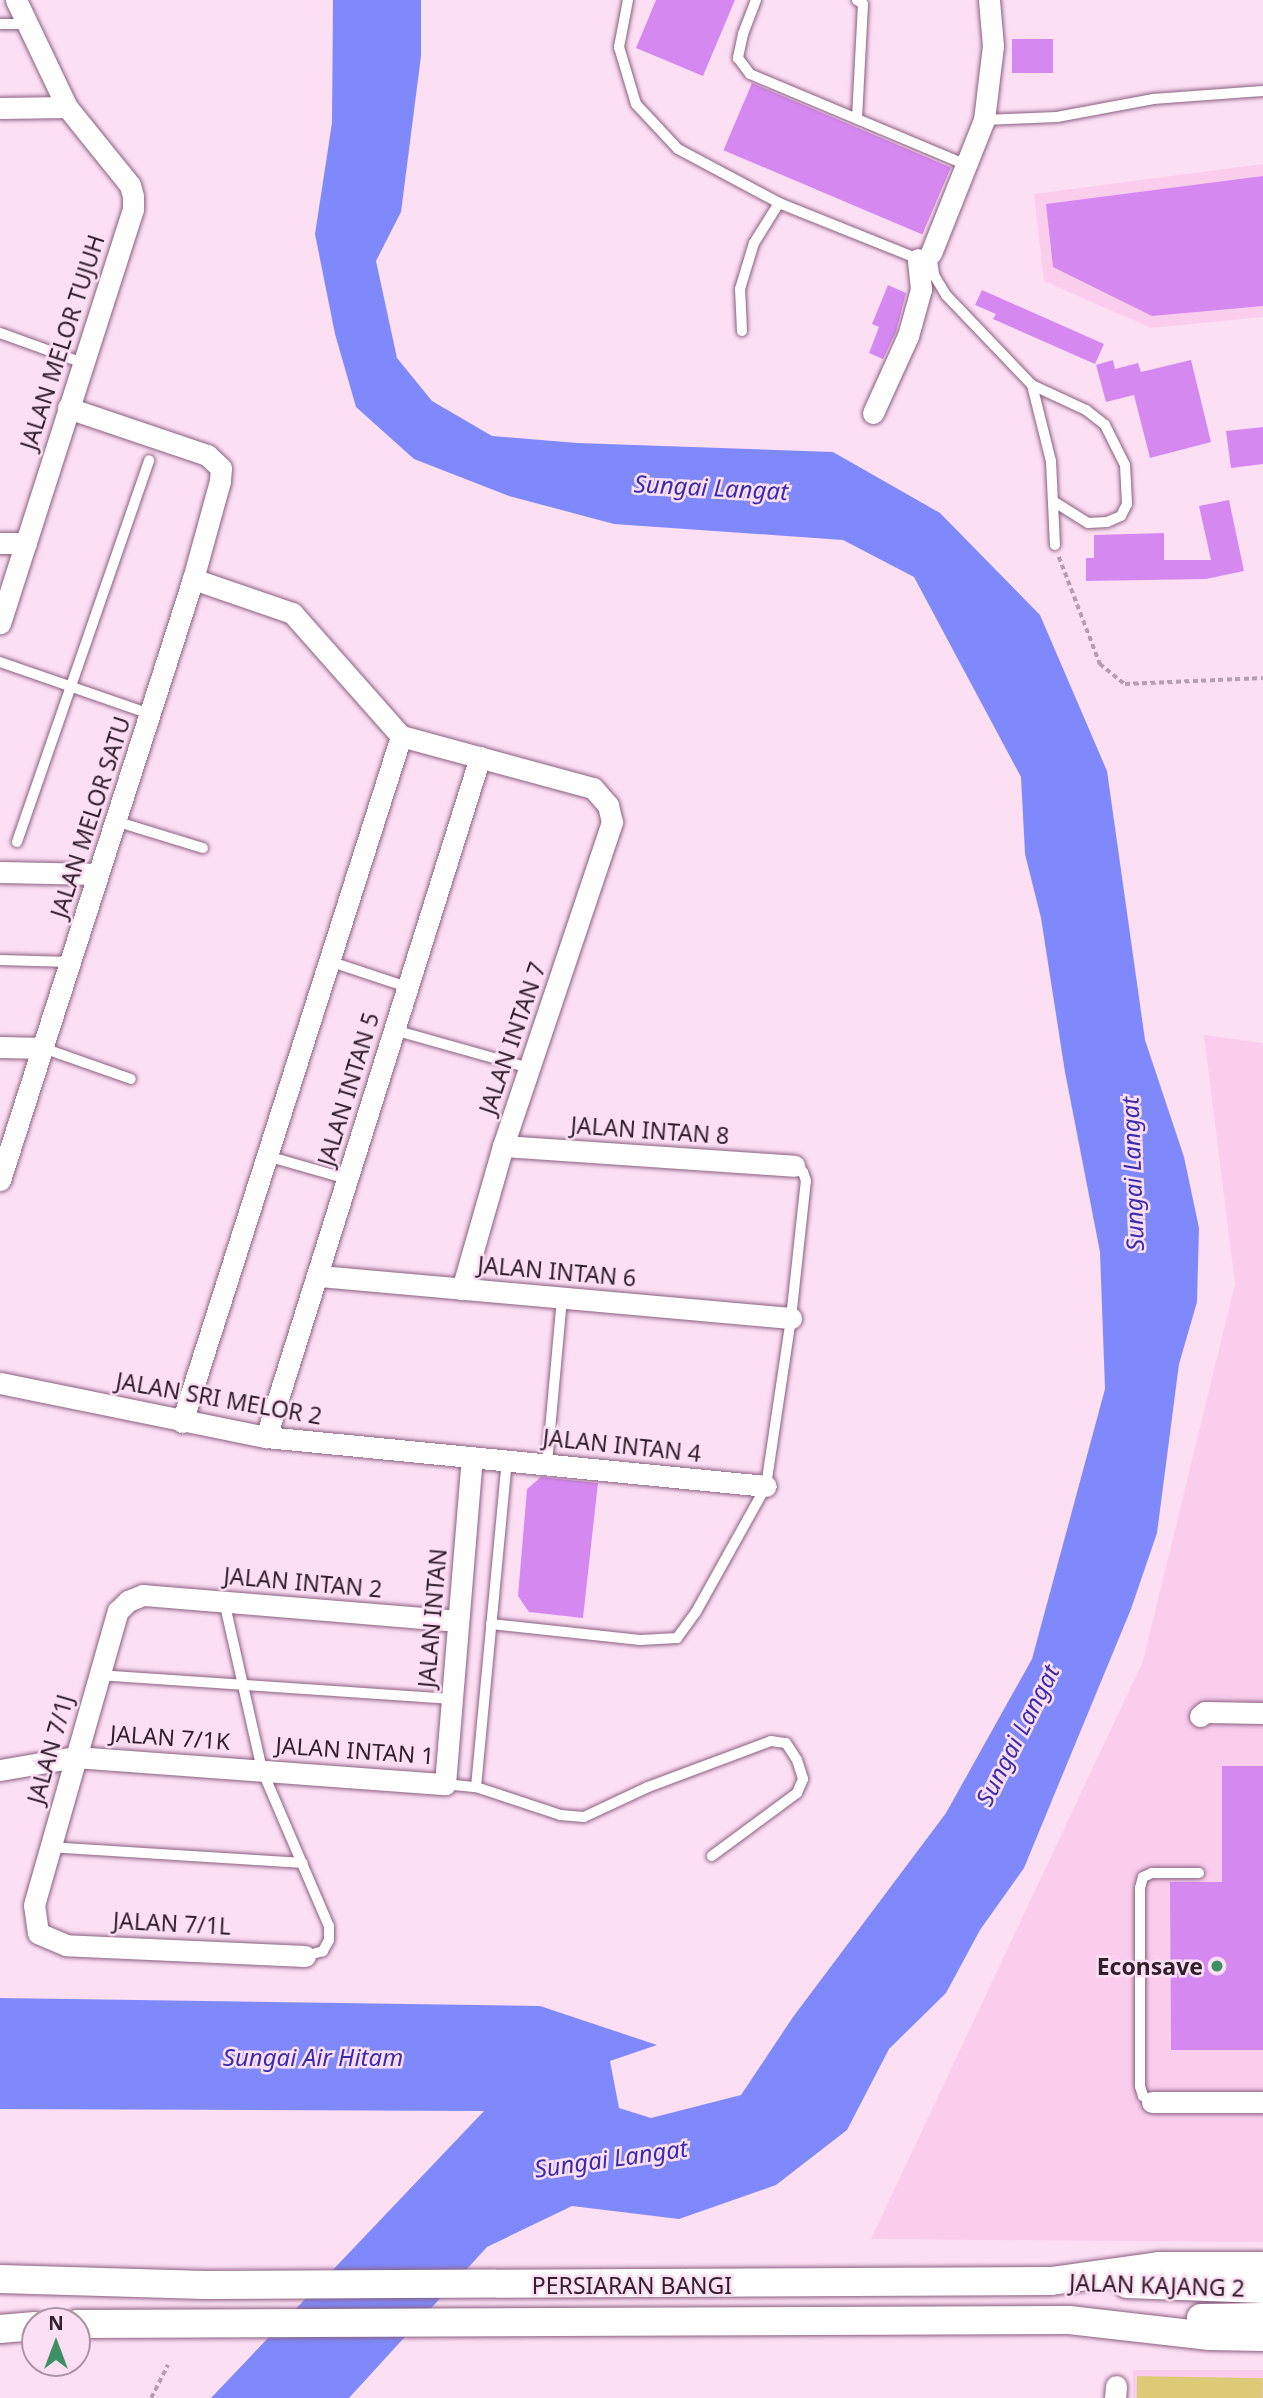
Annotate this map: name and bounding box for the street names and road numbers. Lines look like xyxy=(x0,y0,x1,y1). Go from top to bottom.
street label: JALAN MELOR TUJUH xyxy=(14,231,110,453)
street label: JALAN MELOR SATU xyxy=(44,713,136,921)
street label: JALAN INTAN 7 xyxy=(473,958,551,1118)
street label: JALAN INTAN 5 xyxy=(312,1009,384,1169)
street label: JALAN INTAN 8 xyxy=(570,1111,730,1149)
street label: JALAN INTAN 6 xyxy=(477,1250,637,1292)
street label: JALAN SRI MELOR 2 xyxy=(114,1366,324,1430)
street label: JALAN INTAN 4 xyxy=(542,1423,702,1467)
street label: JALAN INTAN xyxy=(412,1547,452,1689)
street label: JALAN INTAN 2 xyxy=(223,1561,383,1603)
street label: JALAN 7/1J xyxy=(21,1691,79,1807)
street label: JALAN 7/1K xyxy=(109,1719,231,1755)
street label: JALAN INTAN 1 xyxy=(275,1731,435,1769)
street label: JALAN 7/1L xyxy=(112,1906,232,1940)
street label: JALAN KAJANG 2 xyxy=(1069,2268,1245,2302)
street label: PERSIARAN BANGI xyxy=(532,2271,732,2299)

